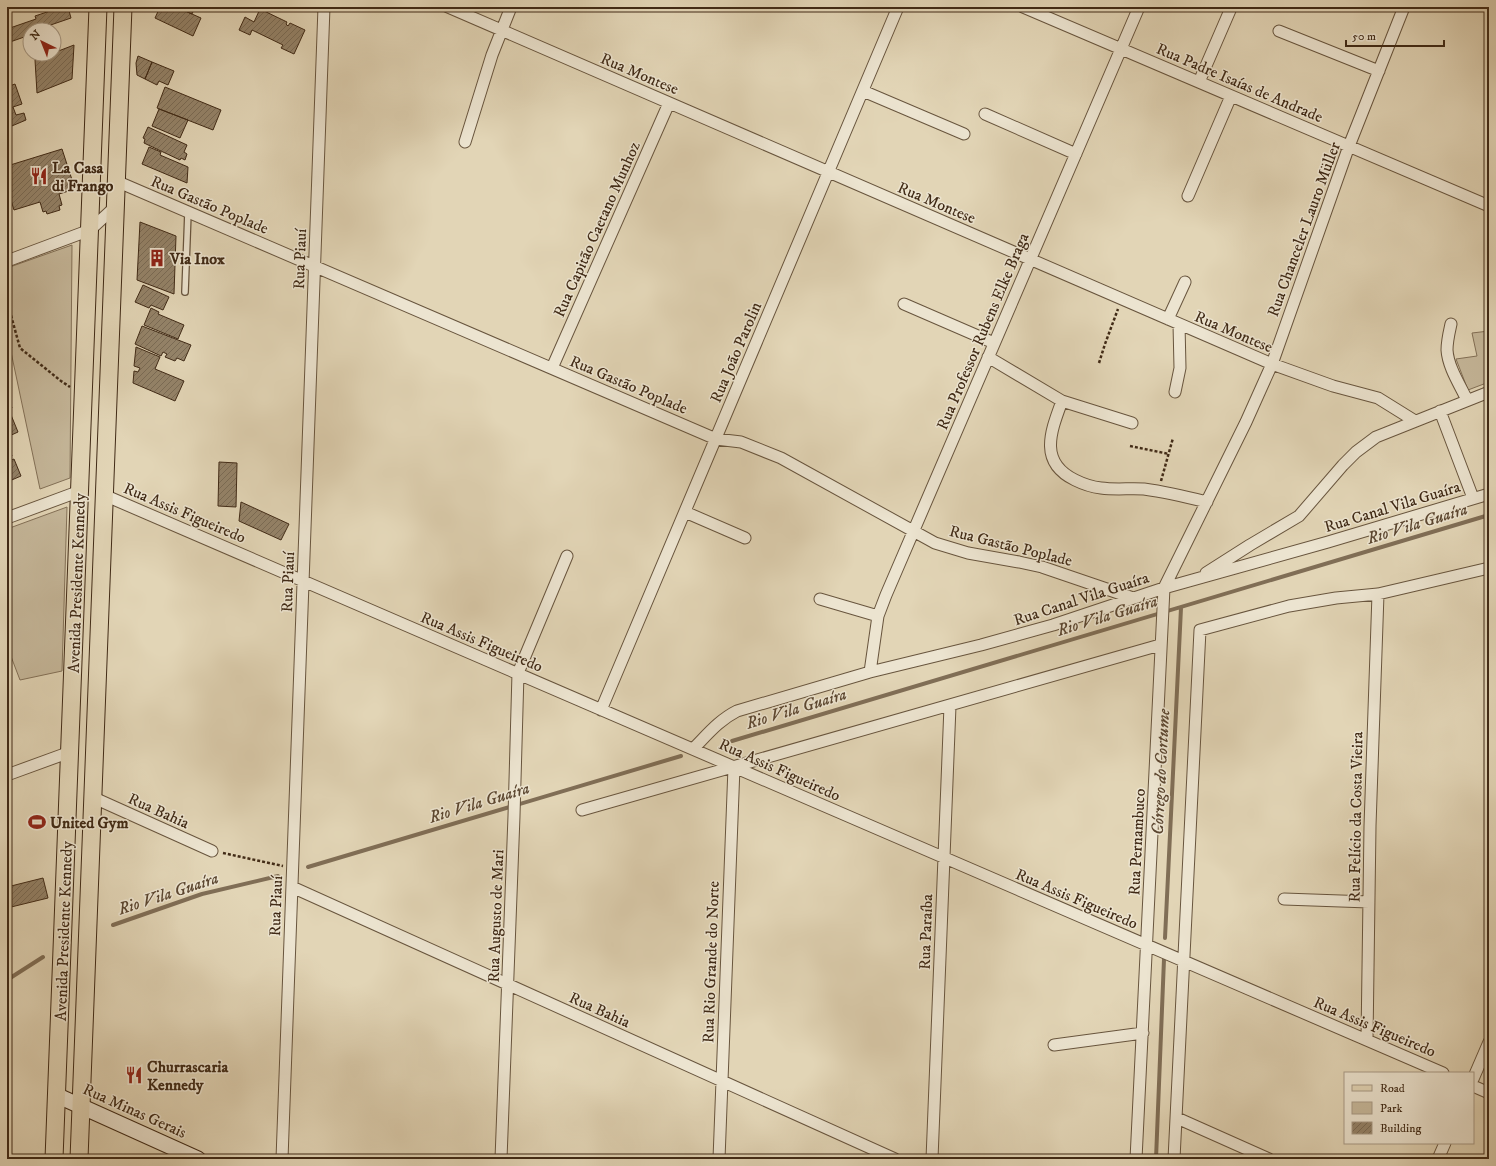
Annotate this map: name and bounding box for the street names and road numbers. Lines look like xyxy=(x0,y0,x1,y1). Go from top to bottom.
street label: Rua Padre Isaías de Andrade xyxy=(1153,39,1326,127)
street label: Rua Montese xyxy=(598,49,682,99)
street label: Rua Capitão Caetano Munhoz xyxy=(549,138,645,320)
street label: Rua Chanceler Lauro Müller xyxy=(1263,139,1345,319)
street label: Rua Gastão Poplade xyxy=(148,171,272,239)
street label: Rua Montese xyxy=(895,178,979,228)
street label: Rua Piauí xyxy=(289,228,311,290)
street label: Rua Professor Rubens Elke Braga xyxy=(932,230,1034,433)
street label: Rua João Parolin xyxy=(706,298,766,406)
street label: Rua Montese xyxy=(1192,307,1276,357)
street label: Rua Gastão Poplade xyxy=(567,351,691,419)
street label: Rua Canal Vila Guaíra xyxy=(1322,477,1463,537)
street label: Rua Assis Figueiredo xyxy=(120,478,249,548)
street label: Avenida Presidente Kennedy xyxy=(64,492,90,673)
street label: Rua Gastão Poplade xyxy=(947,521,1075,571)
street label: Rua Piauí xyxy=(277,551,299,613)
street label: Rua Canal Vila Guaíra xyxy=(1011,568,1152,630)
street label: Rua Assis Figueiredo xyxy=(417,607,546,677)
street label: Rua Felício da Costa Vieira xyxy=(1345,731,1367,903)
street label: Rua Assis Figueiredo xyxy=(716,734,844,806)
street label: Rua Pernambuco xyxy=(1124,788,1150,896)
street label: Rua Bahia xyxy=(125,789,192,833)
street label: Avenida Presidente Kennedy xyxy=(51,840,77,1021)
street label: Rua Augusto de Mari xyxy=(484,849,508,983)
street label: Rua Assis Figueiredo xyxy=(1012,864,1141,934)
street label: Rua Piauí xyxy=(265,875,287,937)
street label: Rua Rio Grande do Norte xyxy=(698,880,724,1043)
street label: Rua Paraíba xyxy=(915,894,937,970)
street label: Rua Bahia xyxy=(566,988,633,1032)
street label: Rua Assis Figueiredo xyxy=(1310,992,1439,1062)
street label: Rua Minas Gerais xyxy=(80,1079,190,1143)

